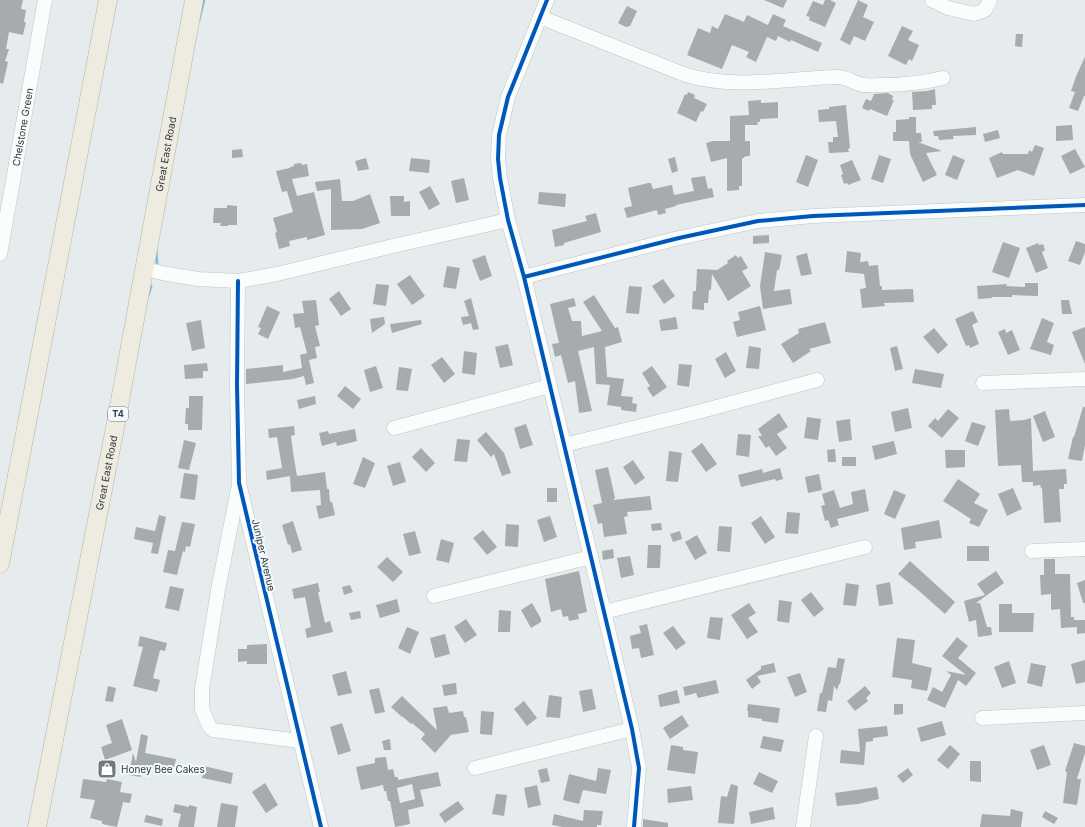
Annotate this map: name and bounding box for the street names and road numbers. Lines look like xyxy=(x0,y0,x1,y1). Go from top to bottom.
street label: Chelstone Green xyxy=(10,87,35,167)
street label: Great East Road xyxy=(153,116,178,193)
road number: T4 xyxy=(108,407,128,421)
street label: Great East Road xyxy=(93,434,119,511)
street label: Juniper Avenue xyxy=(250,518,278,592)

